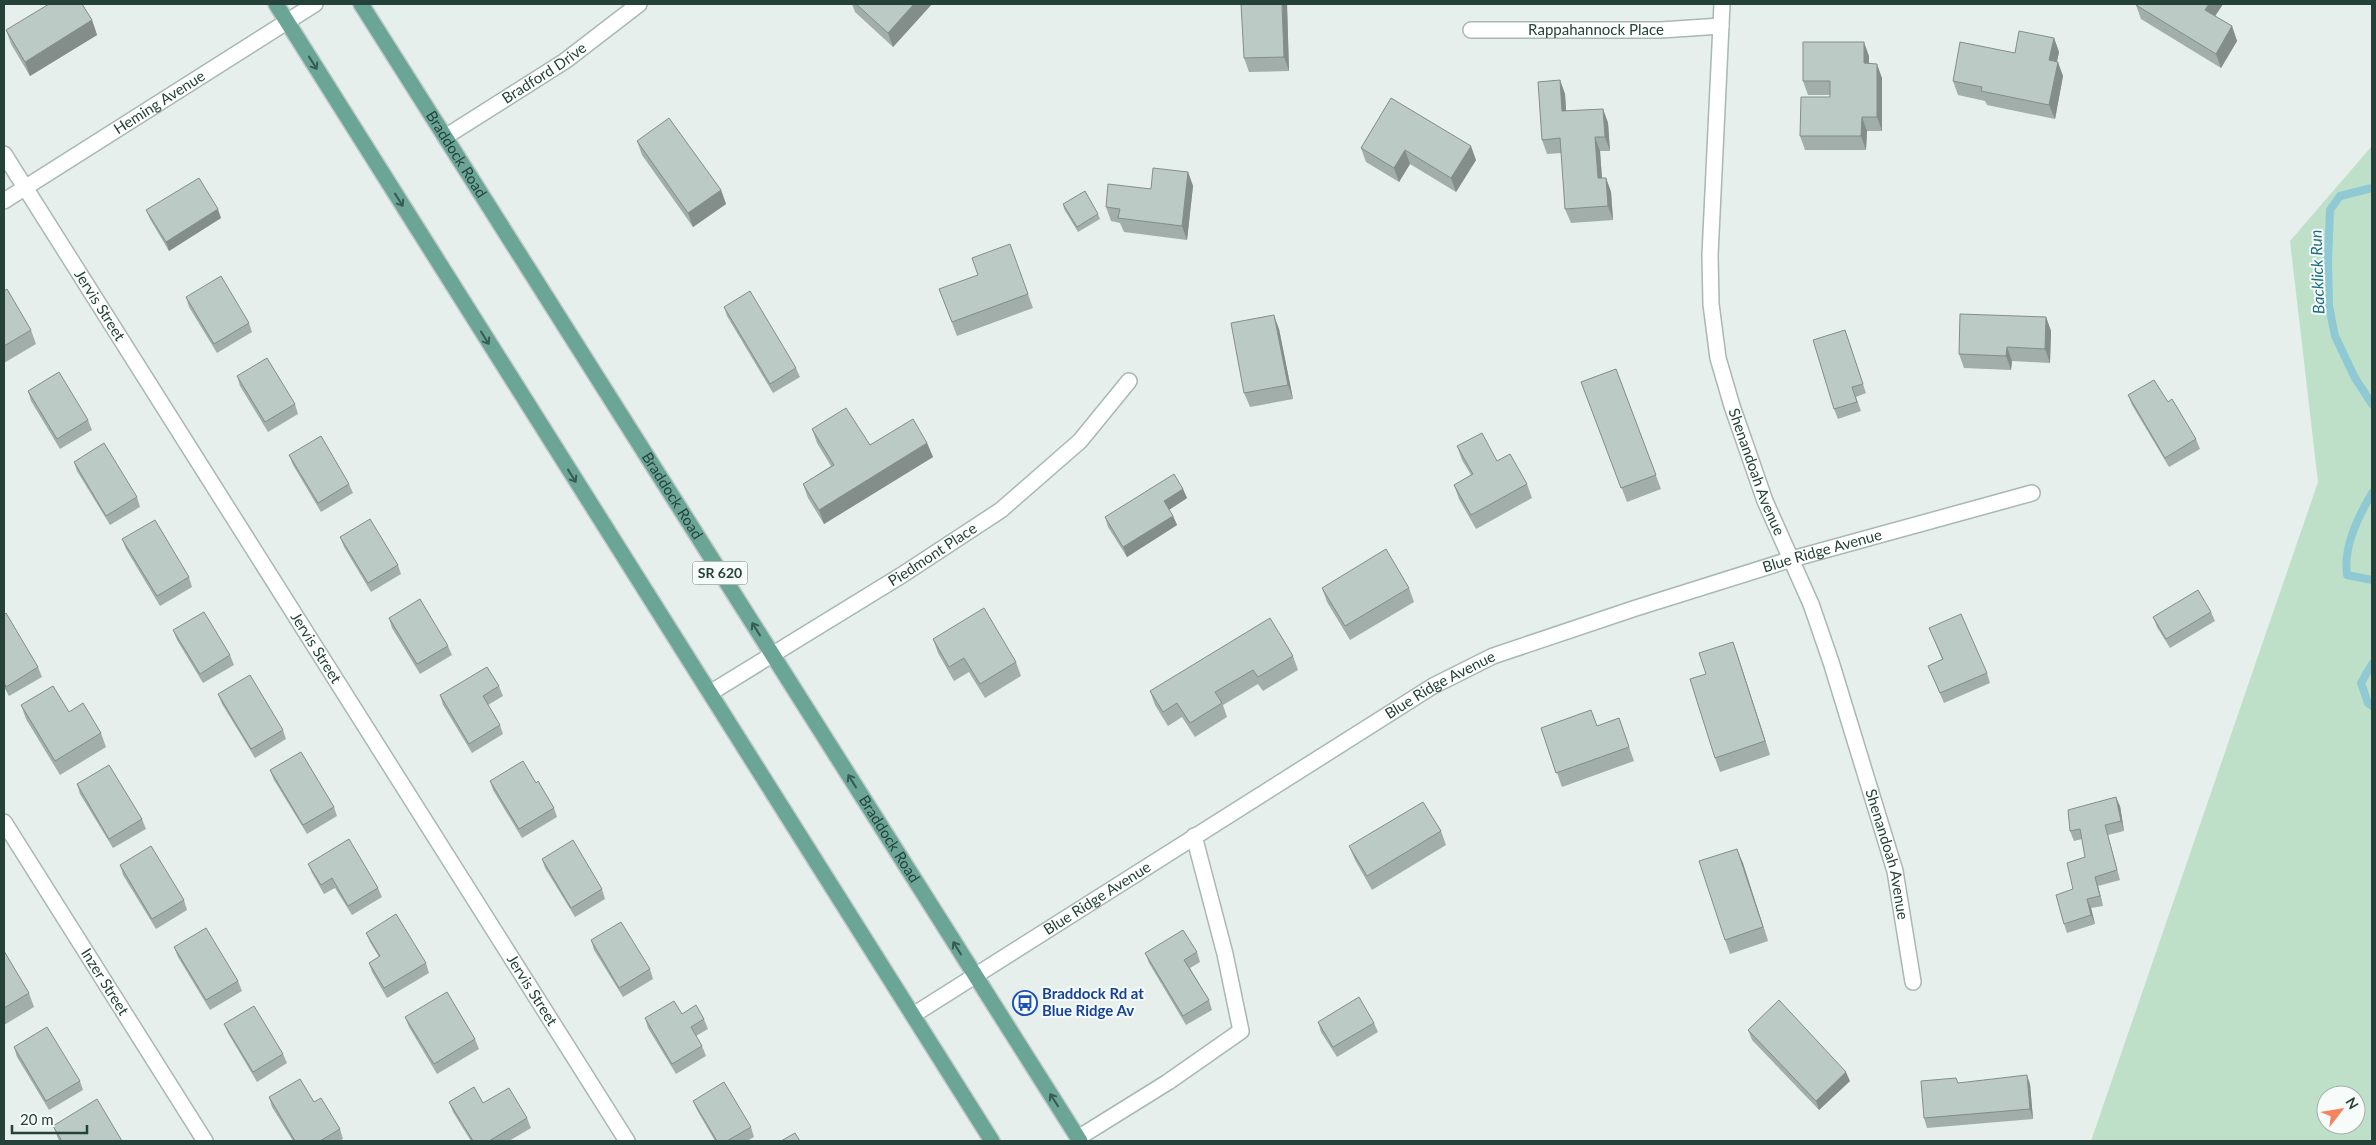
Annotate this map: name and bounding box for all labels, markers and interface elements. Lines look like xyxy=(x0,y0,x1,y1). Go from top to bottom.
street label: Rappahannock Place xyxy=(1528,20,1664,38)
street label: Bradford Drive xyxy=(498,38,590,107)
one-way arrow xyxy=(308,55,318,69)
street label: Heming Avenue xyxy=(110,66,208,137)
street label: Braddock Road xyxy=(423,107,491,201)
one-way arrow xyxy=(395,193,405,207)
water label: Backlick Run xyxy=(2306,229,2327,315)
street label: Jervis Street xyxy=(71,266,130,344)
one-way arrow xyxy=(481,331,491,345)
street label: Shenandoah Avenue xyxy=(1725,406,1789,538)
street label: Braddock Road xyxy=(639,448,707,542)
one-way arrow xyxy=(567,468,577,482)
street label: Piedmont Place xyxy=(884,518,980,589)
street label: Blue Ridge Avenue xyxy=(1760,525,1884,576)
road number: SR 620 xyxy=(692,562,748,584)
street label: Jervis Street xyxy=(287,608,346,687)
one-way arrow xyxy=(750,622,761,636)
street label: Blue Ridge Avenue xyxy=(1381,646,1498,722)
one-way arrow xyxy=(846,775,856,789)
street label: Shenandoah Avenue xyxy=(1862,787,1913,921)
street label: Braddock Road xyxy=(856,792,924,885)
street label: Blue Ridge Avenue xyxy=(1040,857,1154,938)
one-way arrow xyxy=(952,942,962,956)
street label: Inzer Street xyxy=(78,945,134,1019)
street label: Jervis Street xyxy=(504,951,562,1029)
place label: Braddock Rd at Blue Ridge Av xyxy=(1042,984,1144,1019)
bus stop icon: Braddock Rd at Blue Ridge Av xyxy=(1012,990,1038,1016)
north arrow xyxy=(2316,1085,2366,1135)
one-way arrow xyxy=(1048,1094,1058,1108)
text: N xyxy=(2343,1094,2363,1112)
scale bar xyxy=(12,1102,88,1134)
text: 20 m xyxy=(20,1110,54,1128)

